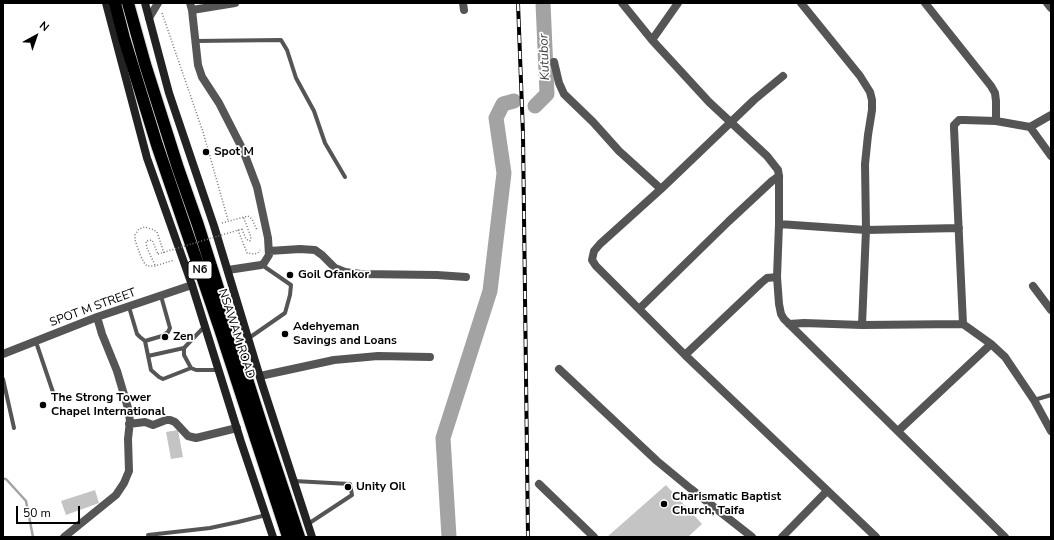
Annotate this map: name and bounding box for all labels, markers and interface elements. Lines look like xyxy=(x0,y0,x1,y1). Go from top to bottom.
north arrow xyxy=(16,16,56,56)
text: N xyxy=(36,18,52,35)
water label: Kutubor xyxy=(536,33,554,81)
place label: Spot M xyxy=(214,145,254,159)
marker: Spot M xyxy=(201,147,211,157)
road number: N6 xyxy=(188,261,212,279)
place label: Goil Ofankor xyxy=(298,268,369,282)
marker: Goil Ofankor xyxy=(285,270,295,280)
street label: SPOT M STREET xyxy=(48,286,138,330)
street label: NSAWAM ROAD xyxy=(215,287,257,381)
place label: Adehyeman Savings and Loans xyxy=(293,320,397,348)
marker: Adehyeman Savings and Loans xyxy=(280,329,290,339)
place label: Zen xyxy=(173,330,194,344)
marker: Zen xyxy=(160,332,170,342)
place label: The Strong Tower Chapel International xyxy=(51,391,165,419)
marker: The Strong Tower Chapel International xyxy=(38,400,48,410)
place label: Unity Oil xyxy=(356,480,405,494)
marker: Unity Oil xyxy=(343,482,353,492)
place label: Charismatic Baptist Church, Taifa xyxy=(672,490,781,518)
scale bar xyxy=(18,498,82,524)
marker: Charismatic Baptist Church, Taifa xyxy=(659,499,669,509)
text: 50 m xyxy=(23,505,51,521)

